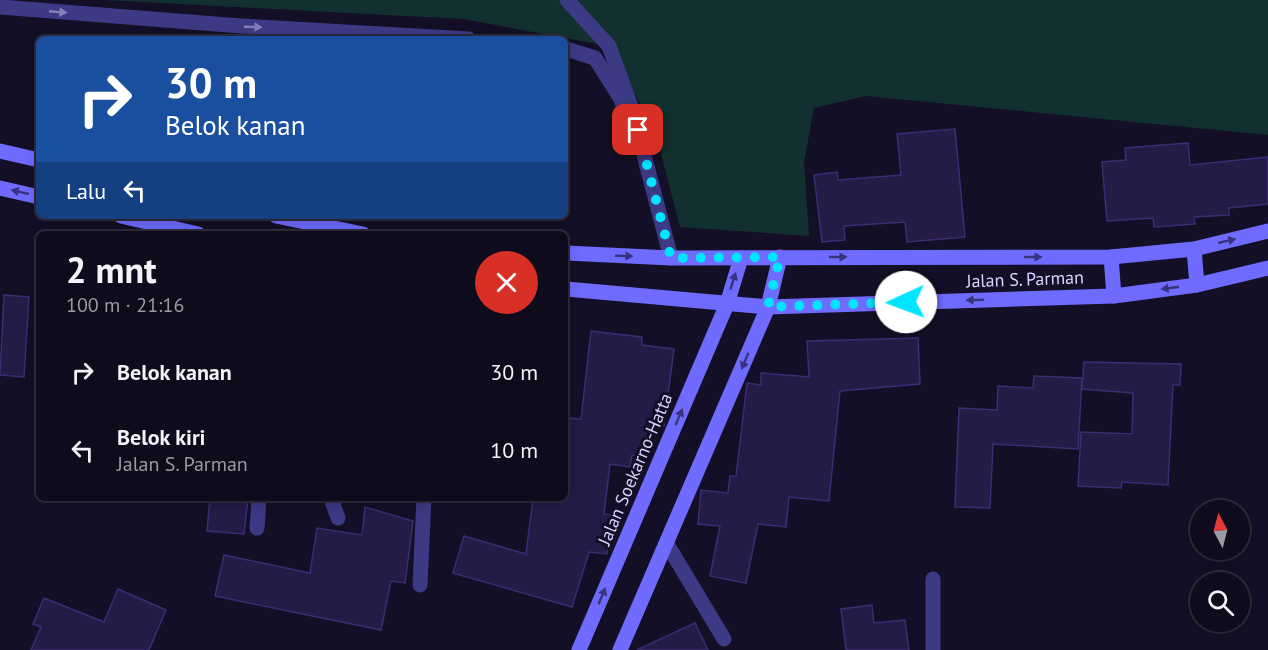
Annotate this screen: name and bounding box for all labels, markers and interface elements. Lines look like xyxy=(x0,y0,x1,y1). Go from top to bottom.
one-way arrow xyxy=(49,7,68,16)
one-way arrow xyxy=(243,22,262,31)
text: 30 m xyxy=(165,55,257,110)
icon: right xyxy=(66,60,144,138)
pin xyxy=(612,104,663,155)
text: Belok kanan xyxy=(165,108,305,142)
icon: arrive xyxy=(621,113,654,146)
icon: left xyxy=(118,174,151,207)
text: Lalu xyxy=(66,177,106,205)
one-way arrow xyxy=(10,187,29,197)
one-way arrow xyxy=(1218,236,1236,246)
text: 2 mnt xyxy=(66,246,157,293)
button: close xyxy=(475,251,538,314)
one-way arrow xyxy=(614,251,633,260)
one-way arrow xyxy=(829,252,848,262)
one-way arrow xyxy=(1024,252,1043,262)
street label: Jalan S. Parman xyxy=(965,265,1084,293)
position arrow xyxy=(874,270,938,334)
one-way arrow xyxy=(729,272,739,290)
one-way arrow xyxy=(1160,284,1179,293)
text: 100 m · 21:16 xyxy=(66,292,184,318)
one-way arrow xyxy=(966,295,985,305)
one-way arrow xyxy=(740,352,750,370)
icon: right xyxy=(66,356,99,389)
text: Belok kanan xyxy=(117,358,232,386)
text: 30 m xyxy=(490,358,538,386)
street label: Jalan Soekarno-Hatta xyxy=(592,389,677,550)
one-way arrow xyxy=(674,407,684,425)
text: Belok kiri xyxy=(117,423,206,451)
icon: left xyxy=(66,434,99,467)
text: 10 m xyxy=(490,436,538,464)
text: Jalan S. Parman xyxy=(117,451,248,477)
north arrow xyxy=(1190,500,1250,560)
map controls xyxy=(1190,500,1250,632)
button: search xyxy=(1190,572,1250,632)
one-way arrow xyxy=(597,587,607,605)

